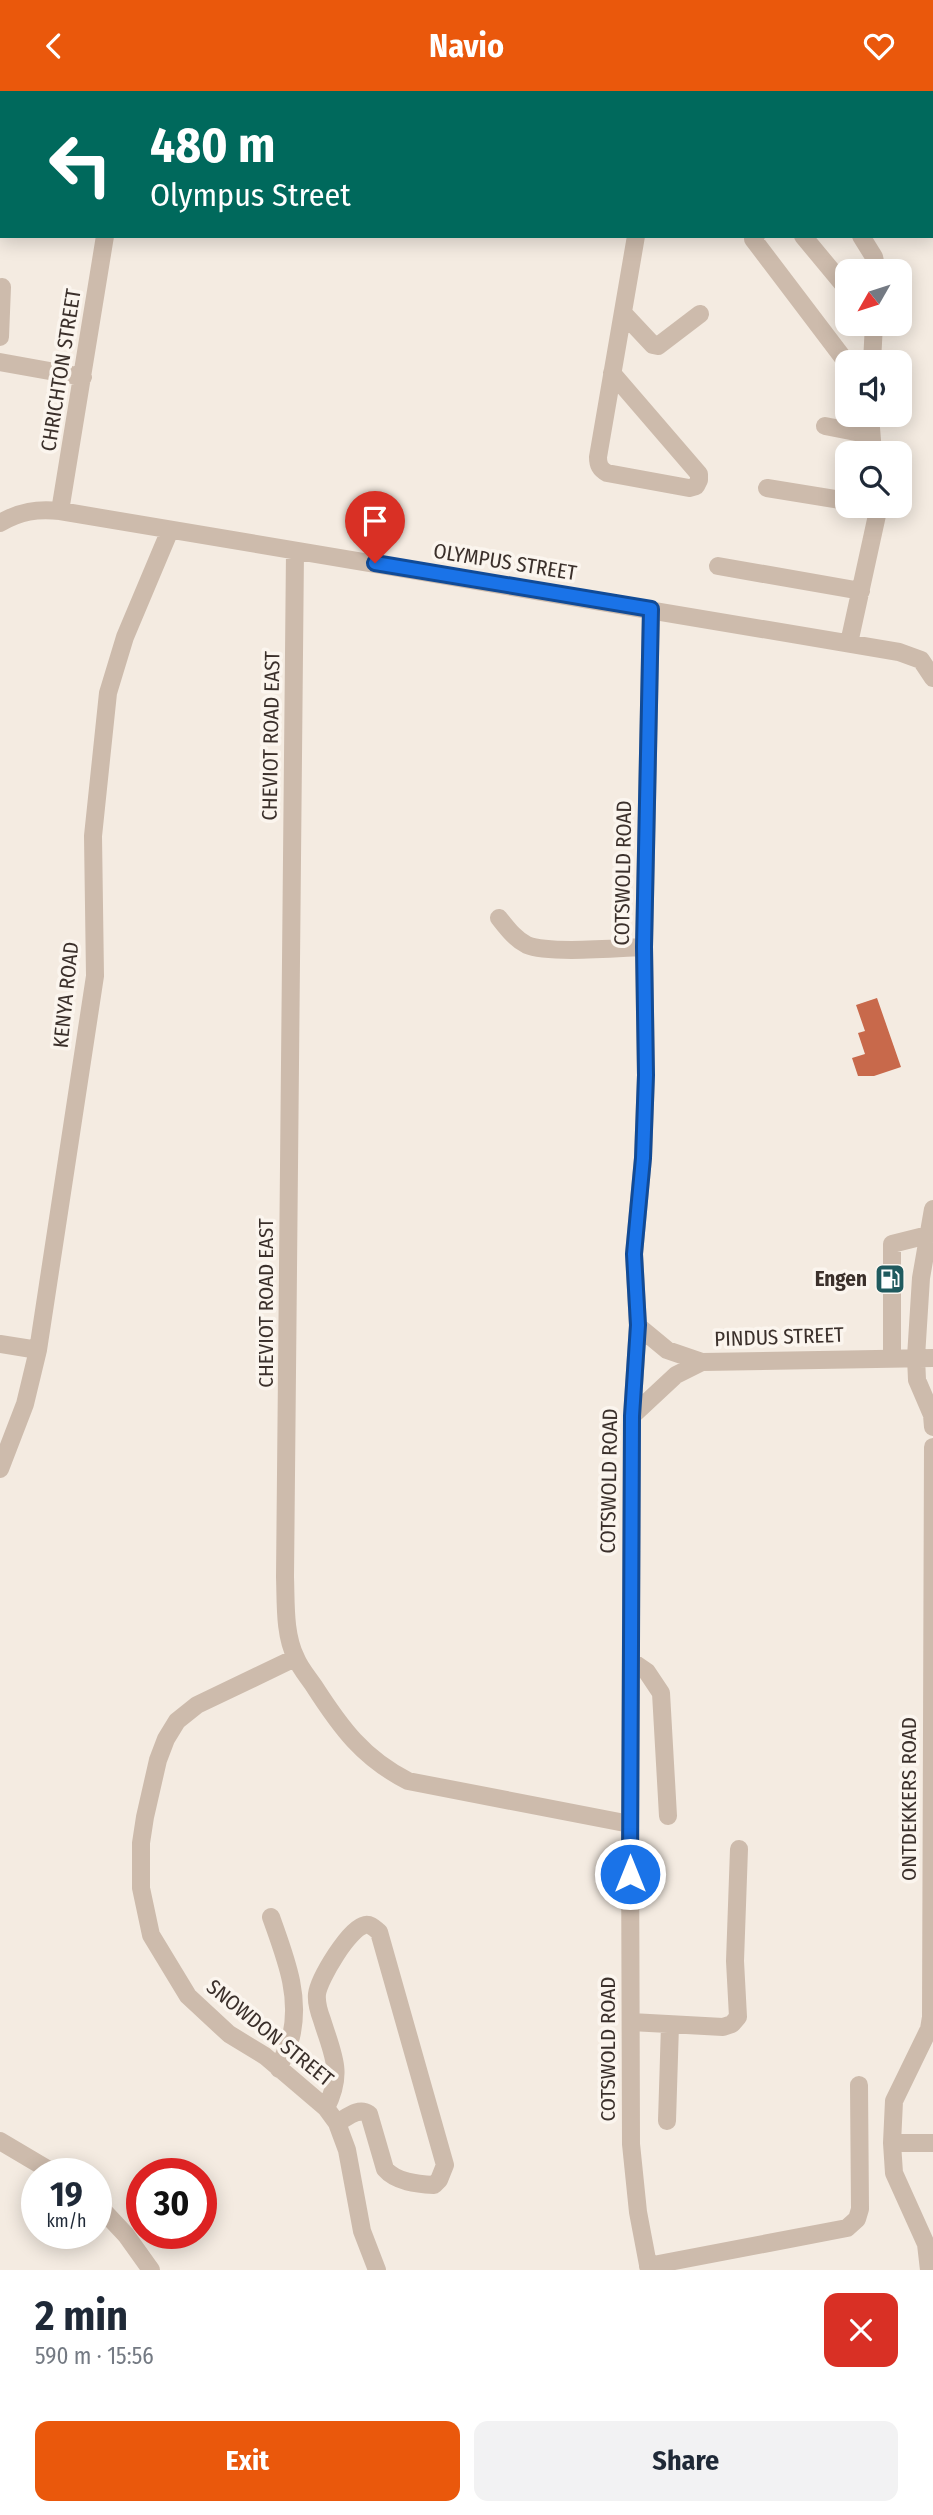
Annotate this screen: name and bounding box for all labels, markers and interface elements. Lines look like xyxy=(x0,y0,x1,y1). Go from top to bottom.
icon: back xyxy=(35,27,73,65)
text: Navio xyxy=(429,27,504,65)
icon: heart xyxy=(860,27,898,65)
text: 480 m xyxy=(150,116,275,175)
icon: left xyxy=(35,119,126,210)
text: Olympus Street xyxy=(150,176,351,214)
north arrow xyxy=(835,259,912,336)
map controls xyxy=(835,259,912,518)
street label: CHRICHTON STREET xyxy=(35,287,87,453)
button: sound xyxy=(835,350,912,427)
button: search xyxy=(835,441,912,518)
pin xyxy=(345,491,405,563)
icon: arrive xyxy=(356,502,394,540)
street label: OLYMPUS STREET xyxy=(431,538,579,586)
street label: CHEVIOT ROAD EAST xyxy=(257,651,285,821)
street label: COTSWOLD ROAD xyxy=(609,800,637,946)
street label: KENYA ROAD xyxy=(47,941,85,1049)
street label: CHEVIOT ROAD EAST xyxy=(253,1218,279,1388)
fuel station icon: Engen xyxy=(873,1262,907,1296)
place label: Engen xyxy=(815,1266,867,1292)
street label: PINDUS STREET xyxy=(714,1322,844,1352)
street label: COTSWOLD ROAD xyxy=(595,1408,623,1554)
street label: ONTDEKKERS ROAD xyxy=(896,1717,922,1881)
position arrow xyxy=(593,1837,667,1911)
street label: SNOWDON STREET xyxy=(201,1974,339,2092)
street label: COTSWOLD ROAD xyxy=(595,1976,621,2122)
speed limit sign: 30 xyxy=(126,2158,217,2249)
text: 19 xyxy=(50,2173,83,2215)
text: km/h xyxy=(46,2210,87,2232)
text: 2 min xyxy=(35,2291,128,2341)
button: close xyxy=(824,2293,898,2367)
text: 590 m · 15:56 xyxy=(35,2342,154,2370)
button: Exit xyxy=(35,2421,460,2501)
button: Share xyxy=(474,2421,898,2501)

